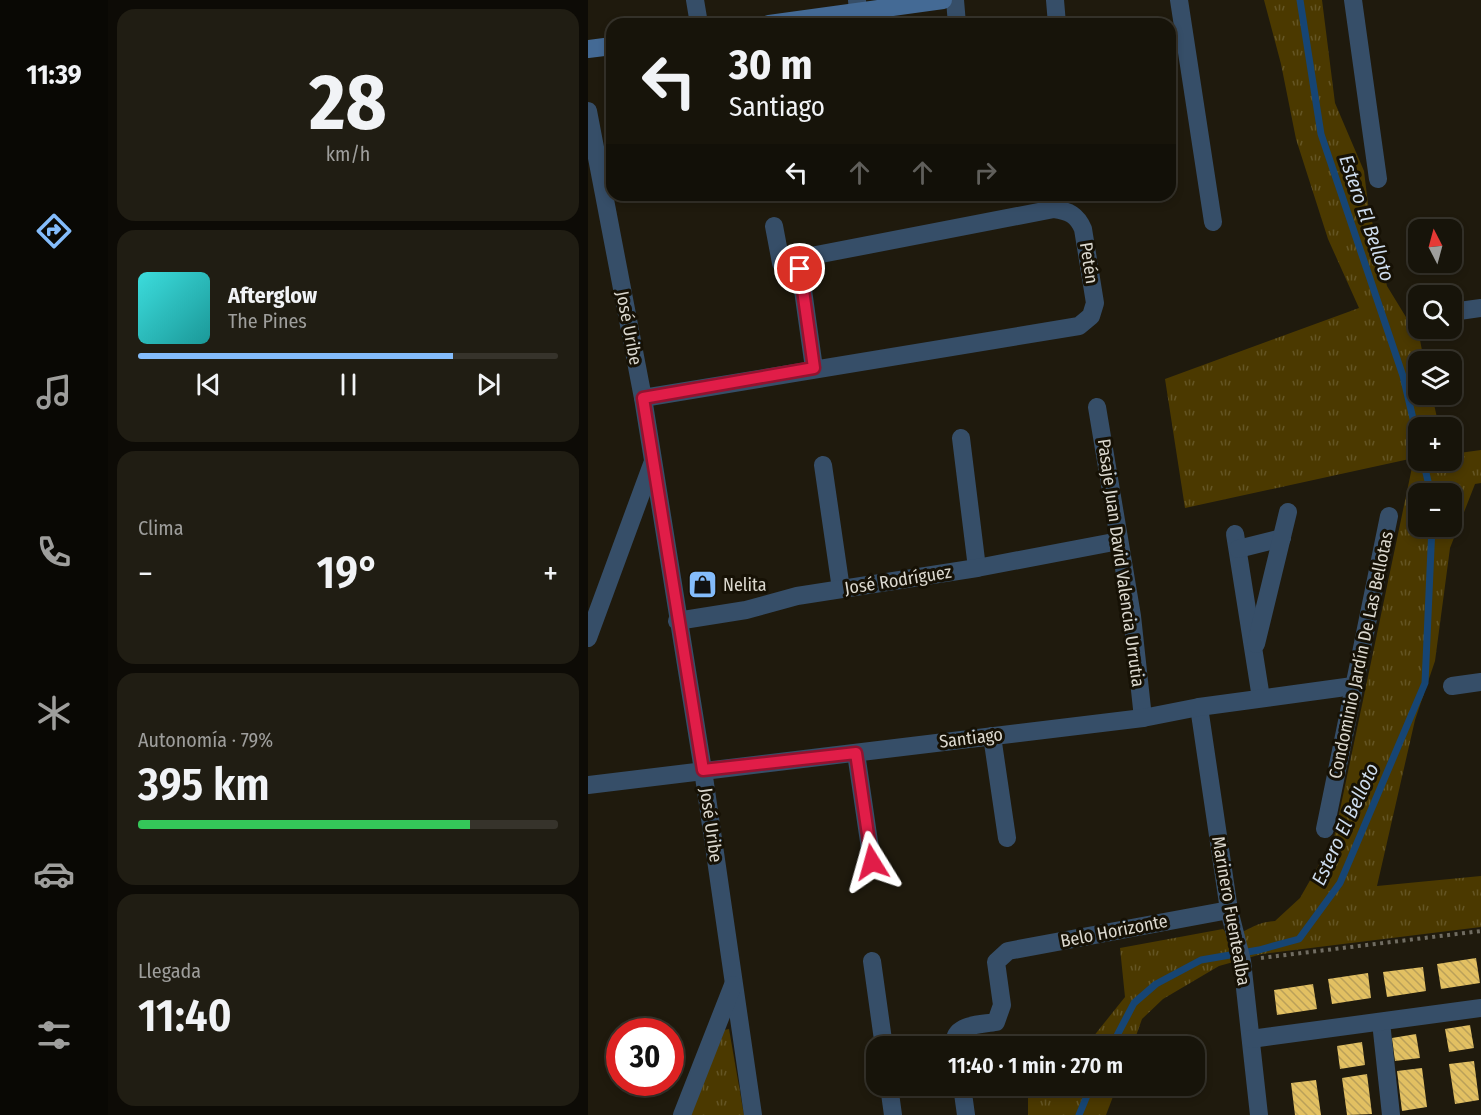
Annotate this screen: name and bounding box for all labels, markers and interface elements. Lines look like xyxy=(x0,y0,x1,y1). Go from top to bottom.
text: 30 m xyxy=(729,40,813,90)
icon: left xyxy=(630,42,708,120)
text: 28 xyxy=(309,56,387,150)
text: 11:39 xyxy=(26,59,82,91)
text: Santiago xyxy=(729,91,825,123)
text: km/h xyxy=(326,142,370,166)
water label: Estero El Belloto xyxy=(1334,152,1400,284)
icon: left xyxy=(780,156,813,189)
icon: ahead xyxy=(843,156,876,189)
icon: ahead xyxy=(906,156,939,189)
icon: right xyxy=(969,156,1002,189)
icon: directions xyxy=(33,210,75,252)
north arrow xyxy=(1408,219,1462,273)
map controls xyxy=(1408,219,1462,537)
street label: Petén xyxy=(1075,241,1103,285)
pin xyxy=(774,243,825,294)
icon: arrive xyxy=(783,252,816,285)
text: Afterglow xyxy=(228,282,317,309)
button: search xyxy=(1408,285,1462,339)
street label: José Uribe xyxy=(611,289,647,367)
text: The Pines xyxy=(228,309,307,333)
button: layers xyxy=(1408,351,1462,405)
icon: previous xyxy=(192,368,225,401)
icon: pause xyxy=(332,368,365,401)
icon: next xyxy=(472,368,505,401)
icon: music xyxy=(33,371,75,413)
button: + xyxy=(1408,417,1462,471)
street label: Pasaje Juan David Valencia Urrutia xyxy=(1093,437,1149,689)
button: − xyxy=(1408,483,1462,537)
text: Clima xyxy=(138,516,183,540)
street label: Condominio Jardín De Las Bellotas xyxy=(1324,529,1398,781)
icon: phone xyxy=(33,531,75,573)
text: 19° xyxy=(317,546,379,600)
text: − xyxy=(138,554,153,594)
text: + xyxy=(543,554,558,594)
street label: José Rodríguez xyxy=(843,561,953,599)
shop icon: Nelita xyxy=(686,569,718,601)
place label: Nelita xyxy=(723,574,767,596)
icon: climate xyxy=(33,692,75,734)
street label: Santiago xyxy=(938,723,1004,753)
text: Autonomía · 79% xyxy=(138,728,273,752)
text: 395 km xyxy=(138,758,270,812)
water label: Estero El Belloto xyxy=(1306,759,1384,889)
street label: José Uribe xyxy=(695,786,727,864)
position arrow xyxy=(840,830,904,894)
street label: Marinero Fuentealba xyxy=(1207,835,1255,988)
icon: car xyxy=(33,853,75,895)
street label: Belo Horizonte xyxy=(1059,910,1170,952)
text: Llegada xyxy=(138,959,201,983)
text: 11:40 xyxy=(138,989,232,1043)
icon: filters xyxy=(33,1014,75,1056)
speed limit sign: 30 xyxy=(606,1018,684,1096)
text: 11:40 · 1 min · 270 m xyxy=(948,1052,1123,1079)

